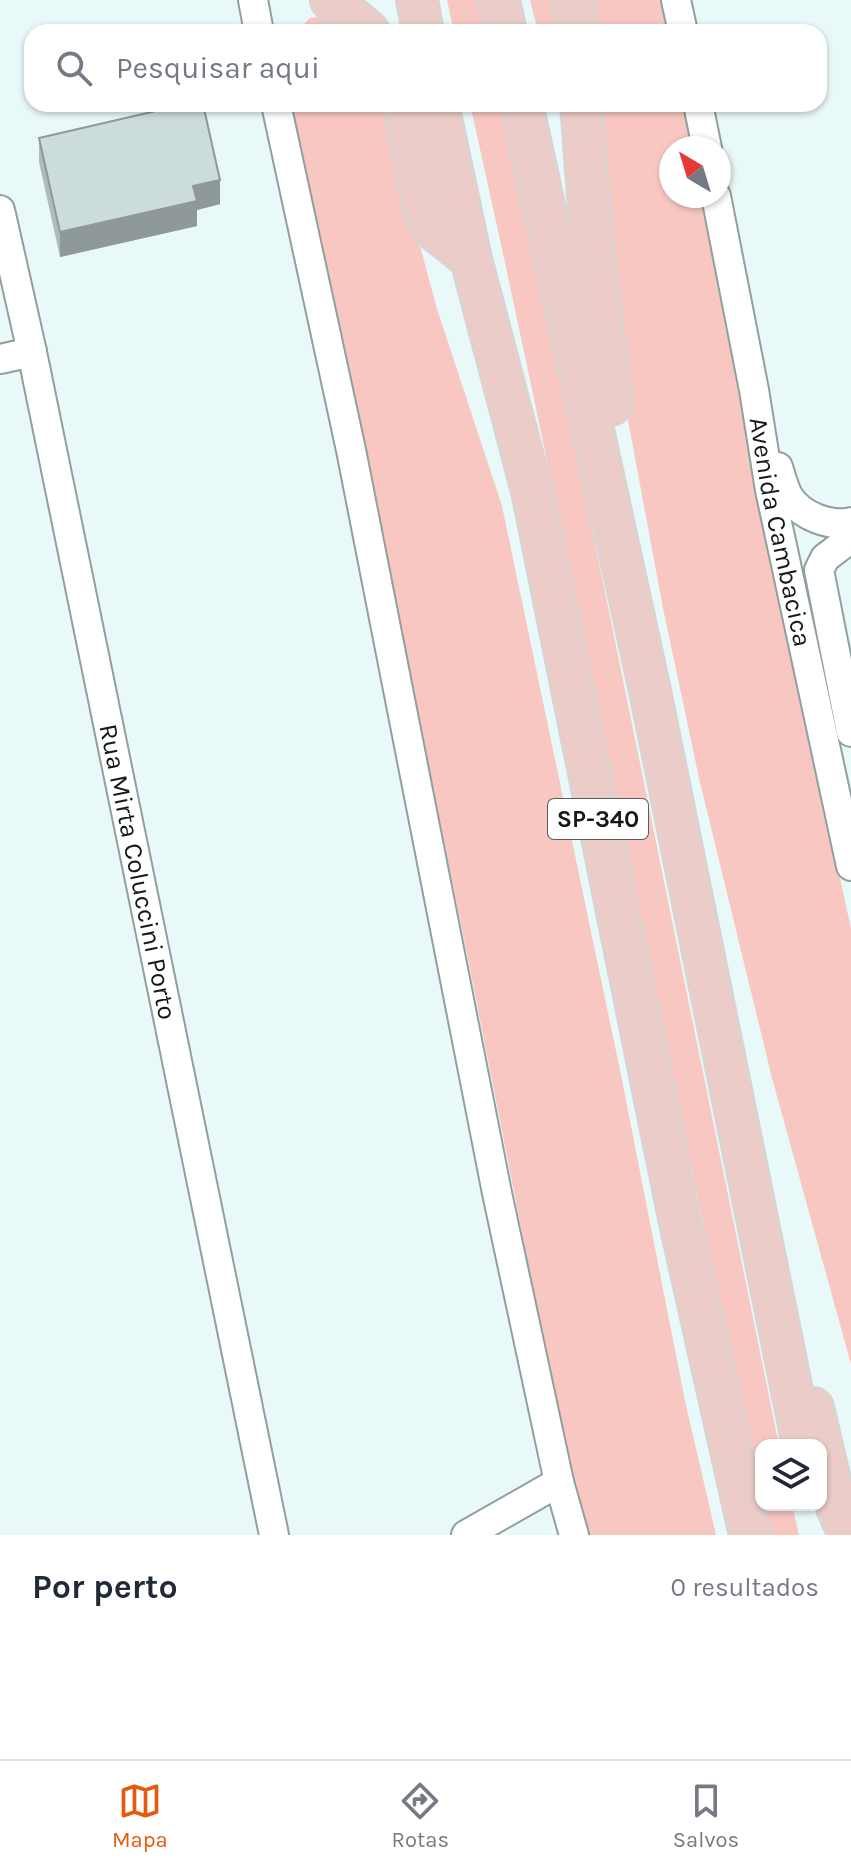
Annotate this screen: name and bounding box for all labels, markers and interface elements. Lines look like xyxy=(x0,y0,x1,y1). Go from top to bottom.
search box xyxy=(24,24,827,112)
icon: search xyxy=(52,46,96,90)
text: Pesquisar aqui xyxy=(116,50,320,86)
north arrow xyxy=(659,136,731,208)
street label: Avenida Cambacica xyxy=(743,415,818,650)
street label: Rua Mirta Coluccini Porto xyxy=(92,721,183,1022)
road number: SP-340 xyxy=(548,799,648,839)
map controls xyxy=(755,1439,827,1511)
button: layers xyxy=(755,1439,827,1511)
text: Por perto xyxy=(32,1567,178,1607)
text: 0 resultados xyxy=(671,1572,819,1603)
tab: Mapa xyxy=(112,1779,168,1853)
tab: Rotas xyxy=(392,1779,449,1853)
tab: Salvos xyxy=(673,1779,739,1853)

